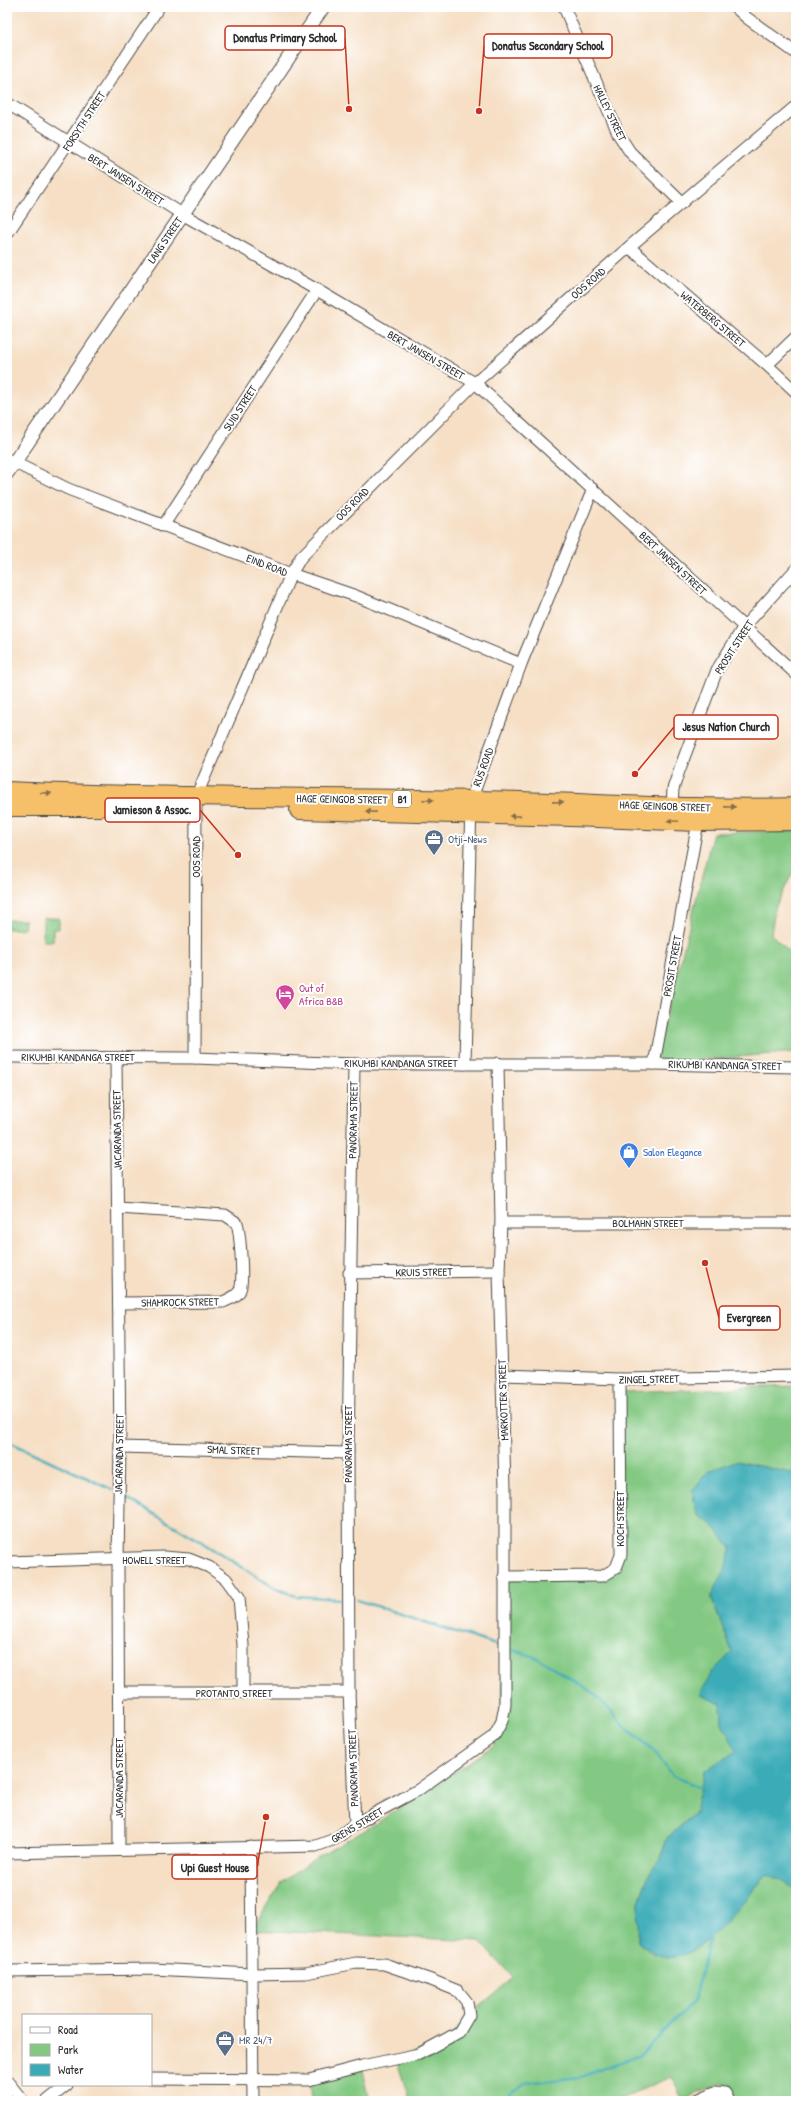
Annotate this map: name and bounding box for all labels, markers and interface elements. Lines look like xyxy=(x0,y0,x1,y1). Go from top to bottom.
callout: Donatus Primary School xyxy=(225,26,345,50)
text: Donatus Primary School xyxy=(233,29,338,47)
callout: Donatus Secondary School xyxy=(484,34,612,58)
text: Donatus Secondary School xyxy=(492,37,605,55)
street label: HALLEY STREET xyxy=(590,83,630,144)
street label: FORSYTH STREET xyxy=(59,88,109,154)
street label: BERT JANSEN STREET xyxy=(85,150,167,208)
street label: LANG STREET xyxy=(144,213,186,266)
street label: OOS ROAD xyxy=(568,264,609,302)
street label: WATERBERG STREET xyxy=(678,288,749,351)
street label: BERT JANSEN STREET xyxy=(385,327,468,383)
street label: SUID STREET xyxy=(220,382,260,433)
street label: OOS ROAD xyxy=(332,484,372,524)
street label: BERT JANSEN STREET xyxy=(636,528,710,598)
street label: EIND ROAD xyxy=(245,551,290,579)
street label: PROSIT STREET xyxy=(711,617,757,677)
callout: Jesus Nation Church xyxy=(674,715,778,739)
text: Jesus Nation Church xyxy=(682,718,771,735)
street label: RUS ROAD xyxy=(470,745,497,788)
one-way arrow xyxy=(40,789,52,796)
street label: HAGE GEINGOB STREET xyxy=(296,791,389,807)
road number: B1 xyxy=(393,791,411,807)
one-way arrow xyxy=(422,797,435,803)
street label: HAGE GEINGOB STREET xyxy=(619,797,712,815)
callout: Jamieson & Assoc. xyxy=(105,798,200,822)
one-way arrow xyxy=(552,799,565,805)
text: Jamieson & Assoc. xyxy=(113,801,192,818)
one-way arrow xyxy=(724,804,737,810)
one-way arrow xyxy=(364,809,377,815)
one-way arrow xyxy=(508,813,521,819)
one-way arrow xyxy=(667,817,679,824)
office icon: Otji-News xyxy=(423,828,445,856)
place label: Otji-News xyxy=(448,832,487,846)
street label: OOS ROAD xyxy=(189,835,203,878)
street label: PROSIT STREET xyxy=(660,934,684,998)
place label: Out of Africa B&B xyxy=(299,981,344,1008)
hotel icon: Out of Africa B&B xyxy=(274,983,296,1011)
street label: RIKUMBI KANDANGA STREET xyxy=(21,1050,135,1064)
street label: RIKUMBI KANDANGA STREET xyxy=(344,1056,458,1070)
street label: RIKUMBI KANDANGA STREET xyxy=(668,1057,783,1073)
street label: PANORAMA STREET xyxy=(345,1080,361,1159)
street label: JACARANDA STREET xyxy=(109,1089,125,1170)
shop icon: Salon Elegance xyxy=(618,1141,640,1169)
place label: Salon Elegance xyxy=(643,1145,703,1159)
street label: BOLMAHN STREET xyxy=(612,1216,684,1230)
street label: KRUIS STREET xyxy=(395,1264,453,1279)
street label: SHAMROCK STREET xyxy=(141,1294,220,1310)
callout: Evergreen xyxy=(719,1306,780,1330)
text: Evergreen xyxy=(727,1309,772,1327)
street label: MARKOTTER STREET xyxy=(495,1358,511,1441)
street label: ZINGEL STREET xyxy=(618,1371,680,1387)
street label: PANORAMA STREET xyxy=(341,1404,355,1483)
street label: JACARANDA STREET xyxy=(111,1413,127,1494)
street label: SMAL STREET xyxy=(207,1442,262,1458)
street label: KOCH STREET xyxy=(613,1490,627,1547)
street label: HOWELL STREET xyxy=(122,1553,187,1567)
street label: PROTANTO STREET xyxy=(196,1686,273,1700)
street label: PANORAMA STREET xyxy=(345,1728,361,1807)
street label: JACARANDA STREET xyxy=(112,1737,126,1818)
street label: GRENS STREET xyxy=(328,1803,386,1846)
callout: Upi Guest House xyxy=(172,1855,257,1879)
text: Upi Guest House xyxy=(181,1859,250,1877)
legend xyxy=(22,2014,152,2086)
text: Road xyxy=(58,2021,78,2038)
office icon: MR 24/7 xyxy=(214,2029,236,2057)
place label: MR 24/7 xyxy=(239,2033,272,2047)
text: Park xyxy=(58,2041,78,2058)
text: Water xyxy=(58,2061,84,2078)

